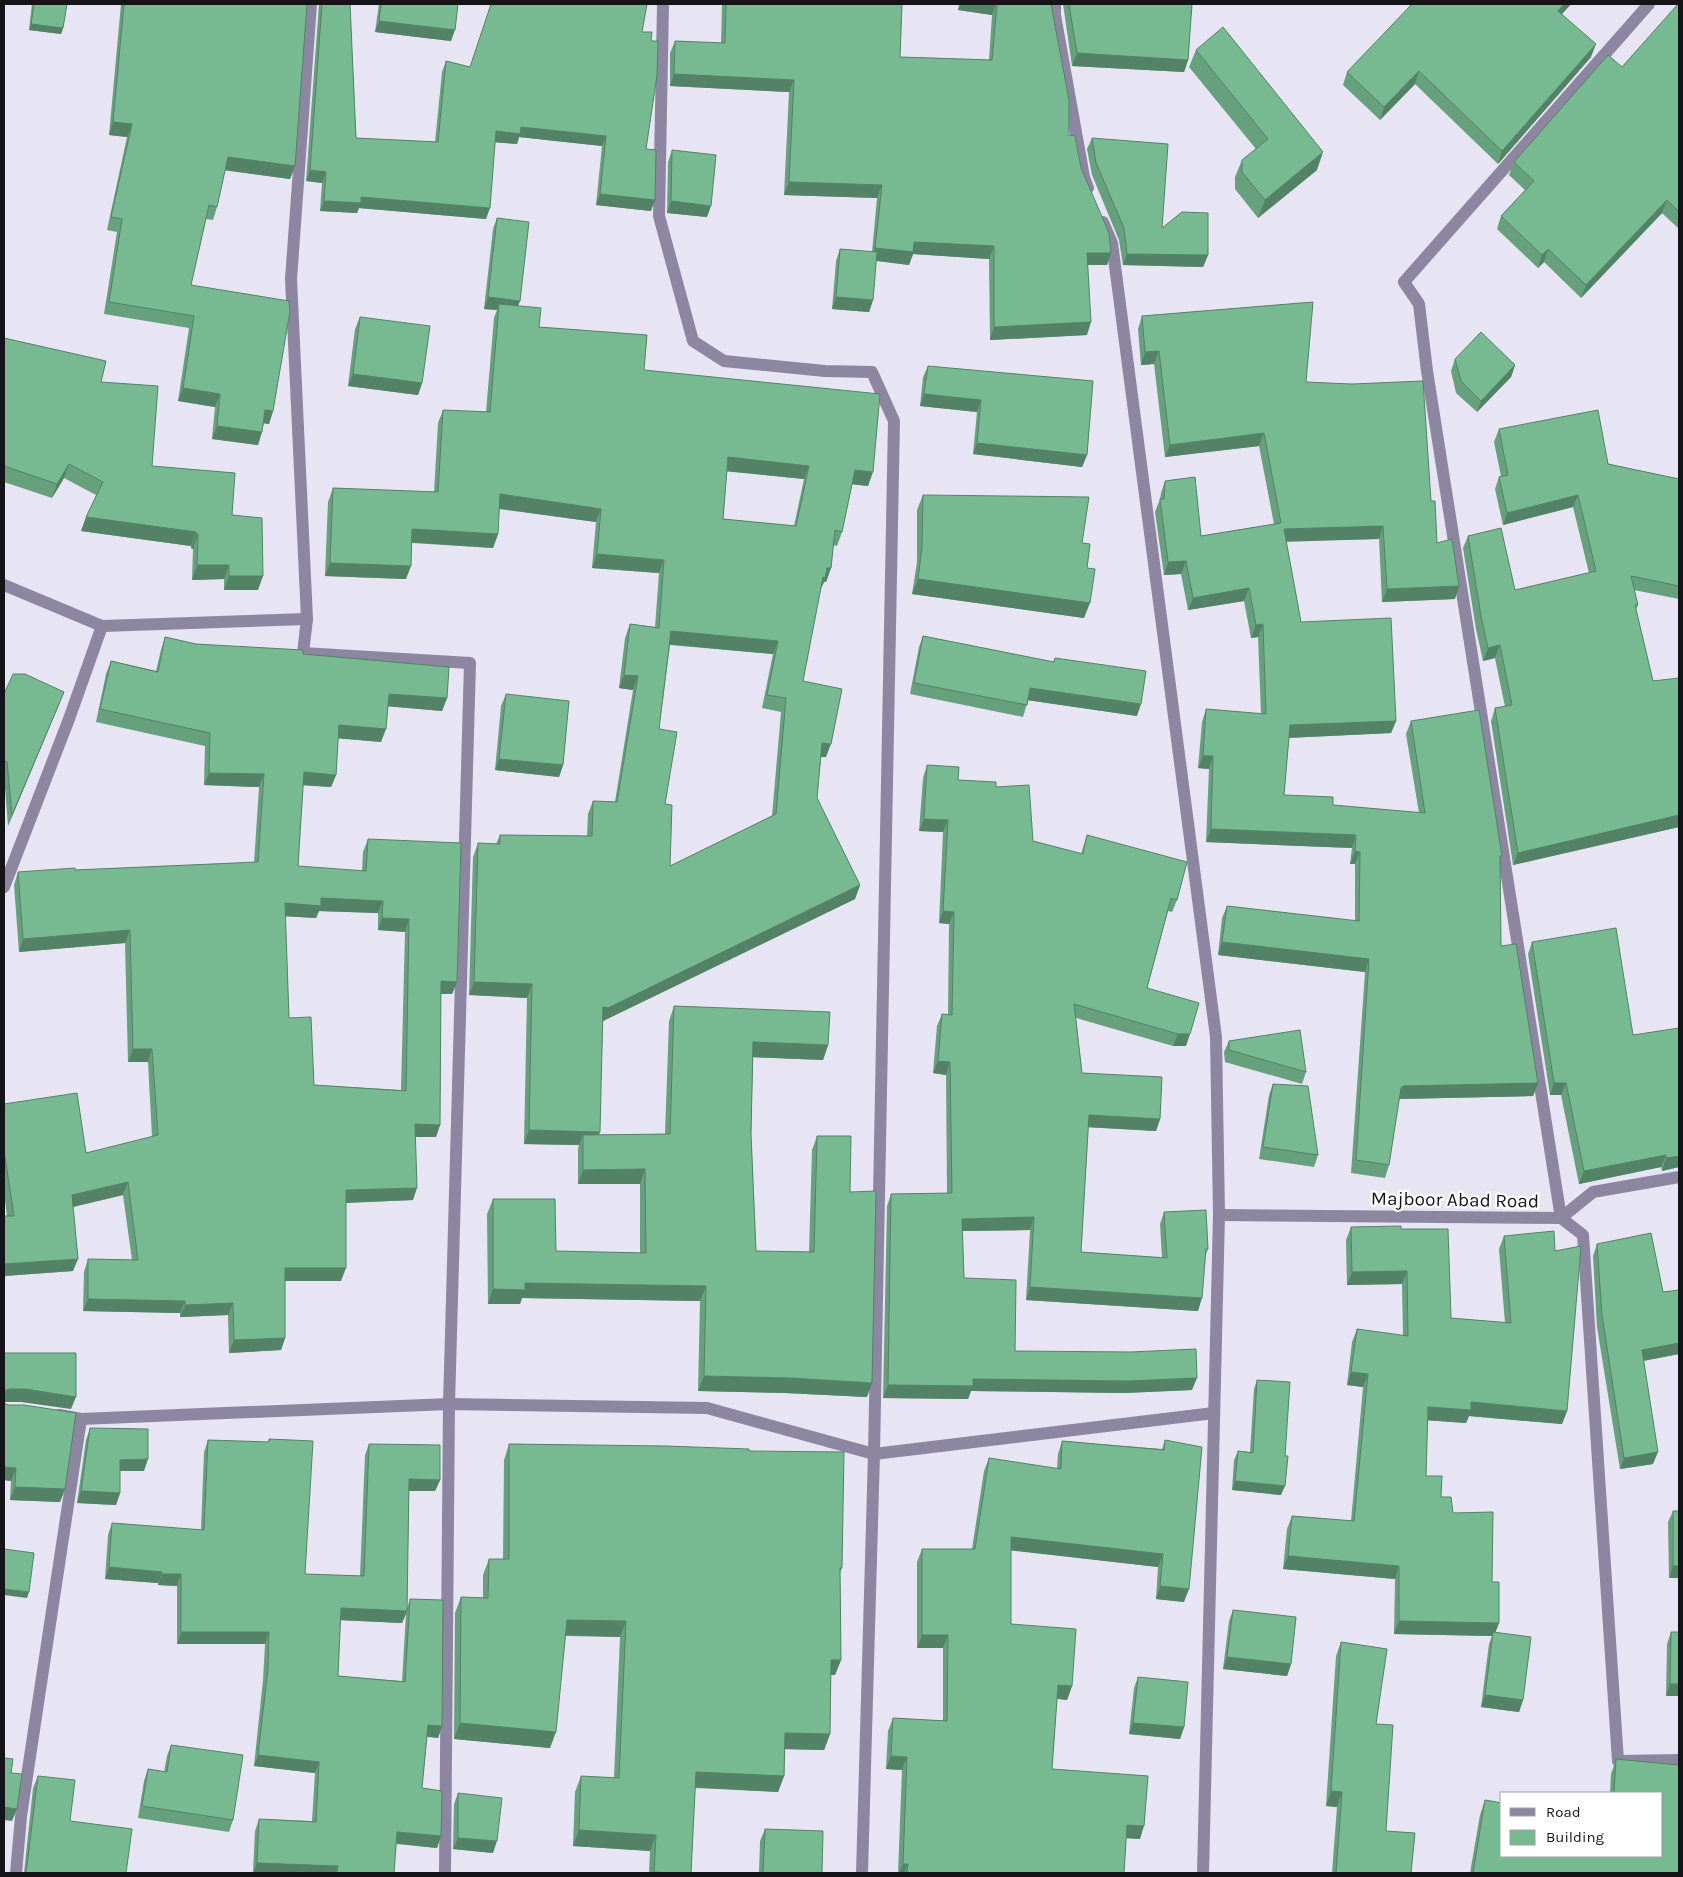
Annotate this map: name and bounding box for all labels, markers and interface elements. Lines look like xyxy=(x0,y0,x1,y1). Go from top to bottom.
street label: Majboor Abad Road xyxy=(1371,1188,1539,1212)
legend xyxy=(1500,1792,1663,1857)
text: Road xyxy=(1546,1803,1581,1821)
text: Building xyxy=(1546,1828,1604,1846)

